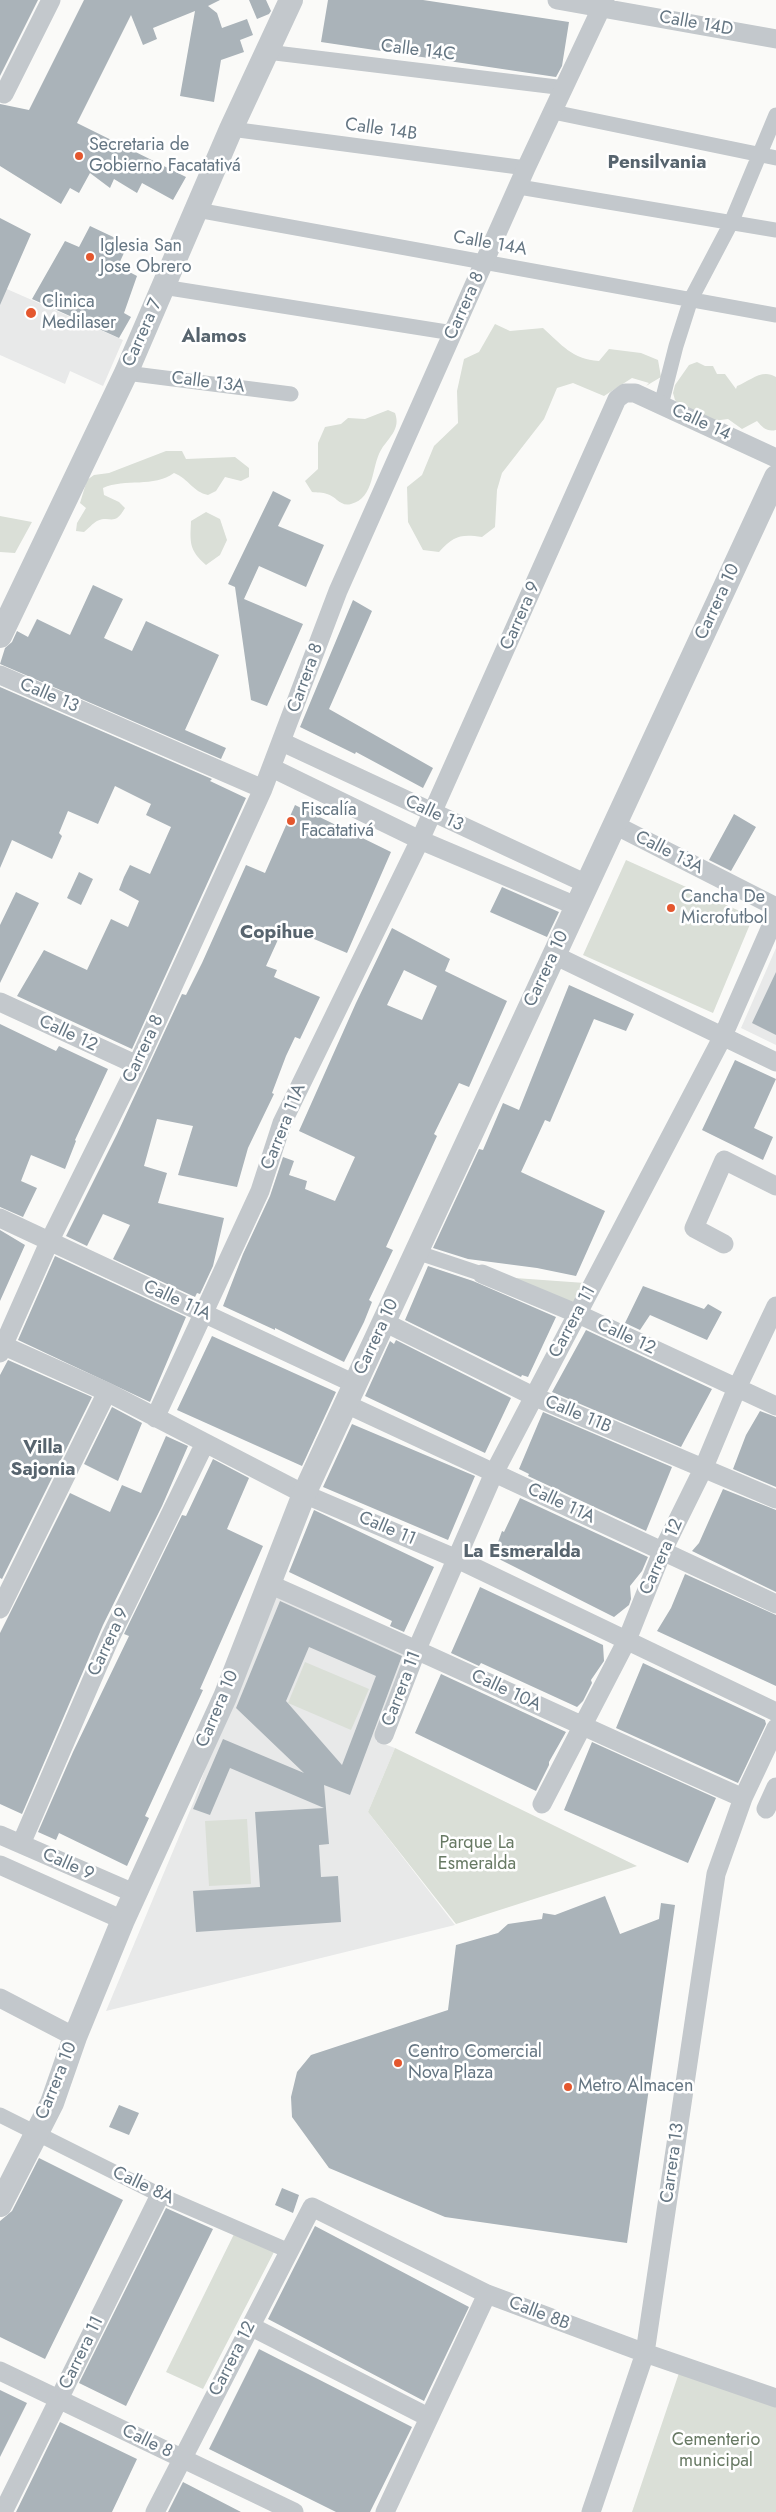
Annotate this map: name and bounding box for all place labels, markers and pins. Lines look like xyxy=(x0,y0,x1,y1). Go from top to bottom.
place label: Secretaria de Gobierno Facatativá xyxy=(89,135,241,178)
marker: Secretaria de Gobierno Facatativá xyxy=(73,150,85,162)
place label: Iglesia San Jose Obrero xyxy=(100,236,191,278)
marker: Iglesia San Jose Obrero xyxy=(84,251,96,263)
place label: Clinica Medilaser xyxy=(42,292,116,334)
marker: Clinica Medilaser xyxy=(24,306,38,320)
place label: Fiscalía Facatativá xyxy=(301,800,374,842)
marker: Fiscalía Facatativá xyxy=(285,815,297,827)
place label: Cancha De Microfutbol xyxy=(681,887,768,930)
marker: Cancha De Microfutbol xyxy=(665,902,677,914)
place label: Centro Comercial Nova Plaza xyxy=(408,2042,542,2084)
marker: Centro Comercial Nova Plaza xyxy=(392,2057,404,2069)
place label: Metro Almacen xyxy=(578,2076,693,2098)
marker: Metro Almacen xyxy=(562,2081,574,2093)

